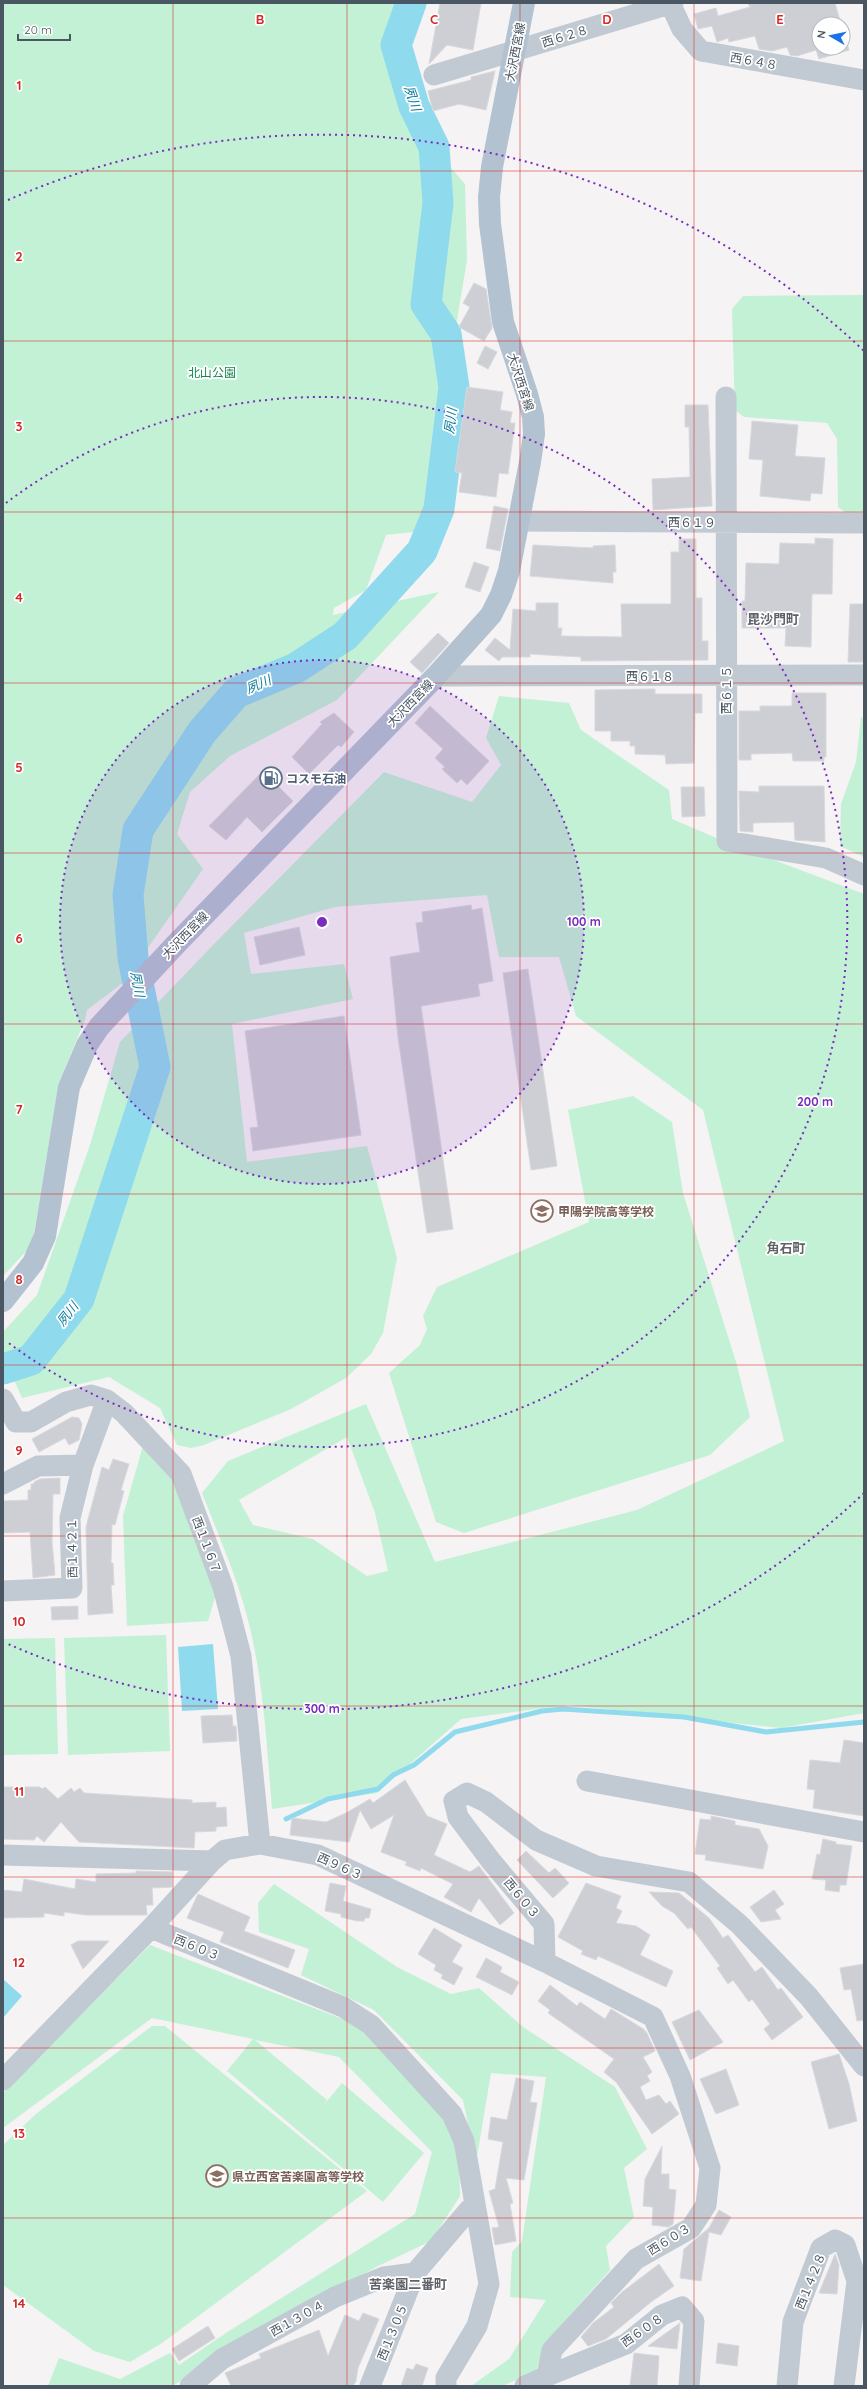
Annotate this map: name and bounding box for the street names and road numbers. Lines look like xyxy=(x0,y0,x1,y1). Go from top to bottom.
street label: 大沢西宮線 xyxy=(502,21,528,83)
street label: 西６２８ xyxy=(540,22,590,50)
street label: 西６４８ xyxy=(729,49,779,73)
street label: 大沢西宮線 xyxy=(505,351,537,413)
street label: 西６１９ xyxy=(668,515,716,530)
street label: 西６１５ xyxy=(719,666,734,714)
street label: 西６１８ xyxy=(626,669,674,684)
street label: 大沢西宮線 xyxy=(384,676,436,730)
street label: 大沢西宮線 xyxy=(159,908,211,962)
street label: 西１１６７ xyxy=(189,1514,225,1576)
street label: 西１４２１ xyxy=(64,1518,80,1578)
street label: 西９６３ xyxy=(315,1849,365,1883)
street label: 西６０３ xyxy=(501,1875,543,1921)
street label: 西６０３ xyxy=(172,1931,222,1963)
street label: 西６０３ xyxy=(645,2220,693,2258)
street label: 西１４２８ xyxy=(792,2250,828,2312)
street label: 西１３０４ xyxy=(267,2297,327,2339)
street label: 西１３０５ xyxy=(374,2301,410,2363)
street label: 西６０８ xyxy=(618,2310,666,2350)

